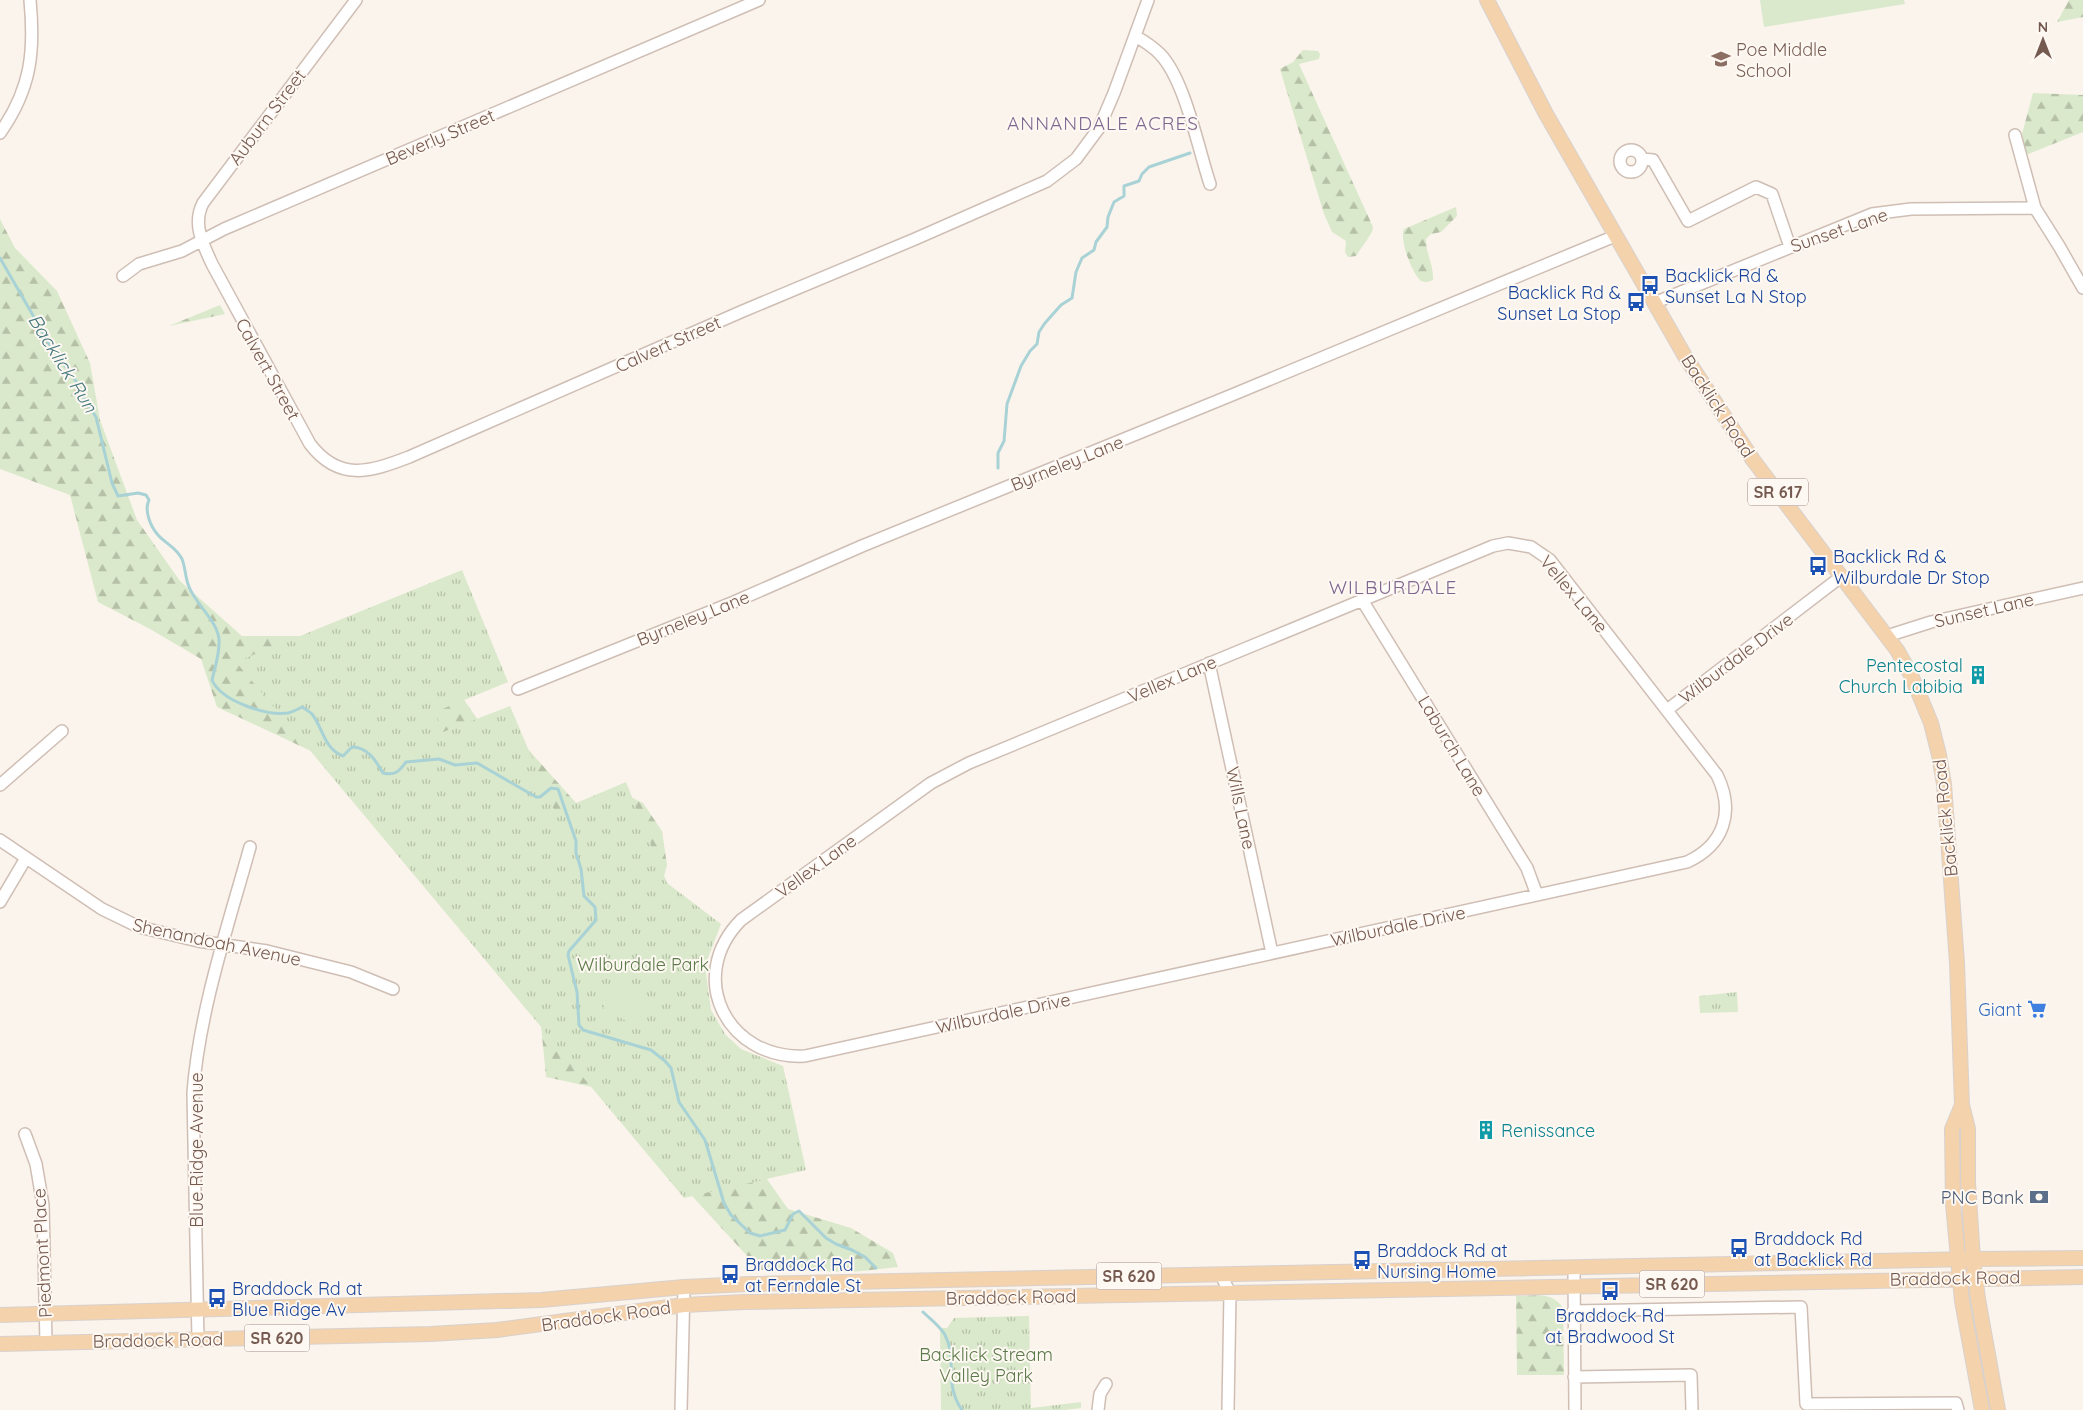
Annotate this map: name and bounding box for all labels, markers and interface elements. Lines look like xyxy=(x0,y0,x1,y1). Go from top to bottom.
north arrow xyxy=(2018,15,2068,65)
text: N xyxy=(2038,18,2048,36)
place label: Poe Middle School xyxy=(1736,38,1827,82)
school or university icon: Poe Middle School xyxy=(1710,48,1732,70)
street label: Auburn Street xyxy=(223,64,311,170)
street label: Beverly Street xyxy=(382,104,498,170)
district label: ANNANDALE ACRES xyxy=(1007,111,1199,135)
street label: Sunset Lane xyxy=(1787,203,1891,257)
place label: Backlick Rd & Sunset La N Stop xyxy=(1665,264,1807,308)
bus stop icon: Backlick Rd & Sunset La N Stop xyxy=(1639,274,1661,296)
place label: Backlick Rd & Sunset La Stop xyxy=(1497,281,1621,325)
bus stop icon: Backlick Rd & Sunset La Stop xyxy=(1625,291,1647,313)
water label: Backlick Run xyxy=(23,309,103,418)
street label: Calvert Street xyxy=(612,310,724,378)
street label: Calvert Street xyxy=(231,314,305,424)
street label: Backlick Road xyxy=(1676,350,1760,462)
street label: Byrneley Lane xyxy=(1007,430,1127,496)
road number: SR 617 xyxy=(1748,478,1808,506)
place label: Backlick Rd & Wilburdale Dr Stop xyxy=(1833,545,1990,589)
street label: Vellex Lane xyxy=(1535,550,1613,638)
bus stop icon: Backlick Rd & Wilburdale Dr Stop xyxy=(1807,555,1829,577)
district label: WILBURDALE xyxy=(1329,575,1457,599)
street label: Byrneley Lane xyxy=(633,585,753,651)
street label: Sunset Lane xyxy=(1932,587,2036,633)
street label: Wilburdale Drive xyxy=(1674,608,1798,708)
street label: Vellex Lane xyxy=(1124,650,1220,708)
place label: Pentecostal Church Labibia xyxy=(1839,654,1963,698)
building icon: Pentecostal Church Labibia xyxy=(1967,664,1989,686)
street label: Laburch Lane xyxy=(1413,691,1491,801)
street label: Backlick Road xyxy=(1927,758,1963,878)
street label: Wills Lane xyxy=(1221,765,1261,851)
street label: Vellex Lane xyxy=(771,829,861,903)
street label: Wilburdale Drive xyxy=(1328,900,1468,952)
street label: Shenandoah Avenue xyxy=(131,913,303,971)
park label: Wilburdale Park xyxy=(577,953,709,976)
street label: Wilburdale Drive xyxy=(933,987,1073,1039)
place label: Giant xyxy=(1978,998,2022,1021)
supermarket icon: Giant xyxy=(2026,998,2048,1020)
street label: Blue Ridge Avenue xyxy=(185,1072,208,1228)
building icon: Renissance xyxy=(1475,1119,1497,1141)
place label: Renissance xyxy=(1501,1119,1595,1142)
place label: PNC Bank xyxy=(1941,1186,2024,1209)
bank icon: PNC Bank xyxy=(2028,1186,2050,1208)
street label: Piedmont Place xyxy=(27,1188,57,1318)
place label: Braddock Rd at Backlick Rd xyxy=(1754,1227,1872,1271)
bus stop icon: Braddock Rd at Backlick Rd xyxy=(1728,1237,1750,1259)
place label: Braddock Rd at Nursing Home xyxy=(1377,1239,1508,1283)
bus stop icon: Braddock Rd at Nursing Home xyxy=(1351,1249,1373,1271)
place label: Braddock Rd at Ferndale St xyxy=(745,1253,861,1297)
road number: SR 620 xyxy=(1096,1262,1162,1290)
bus stop icon: Braddock Rd at Ferndale St xyxy=(719,1263,741,1285)
street label: Braddock Road xyxy=(1890,1265,2020,1291)
road number: SR 620 xyxy=(1640,1270,1704,1298)
place label: Braddock Rd at Blue Ridge Av xyxy=(232,1277,363,1321)
bus stop icon: Braddock Rd at Bradwood St xyxy=(1599,1280,1621,1302)
street label: Braddock Road xyxy=(946,1284,1076,1310)
bus stop icon: Braddock Rd at Blue Ridge Av xyxy=(206,1287,228,1309)
street label: Braddock Road xyxy=(540,1296,672,1336)
place label: Braddock Rd at Bradwood St xyxy=(1545,1304,1675,1348)
road number: SR 620 xyxy=(244,1325,310,1352)
street label: Braddock Road xyxy=(93,1327,223,1353)
park label: Backlick Stream Valley Park xyxy=(919,1343,1053,1387)

